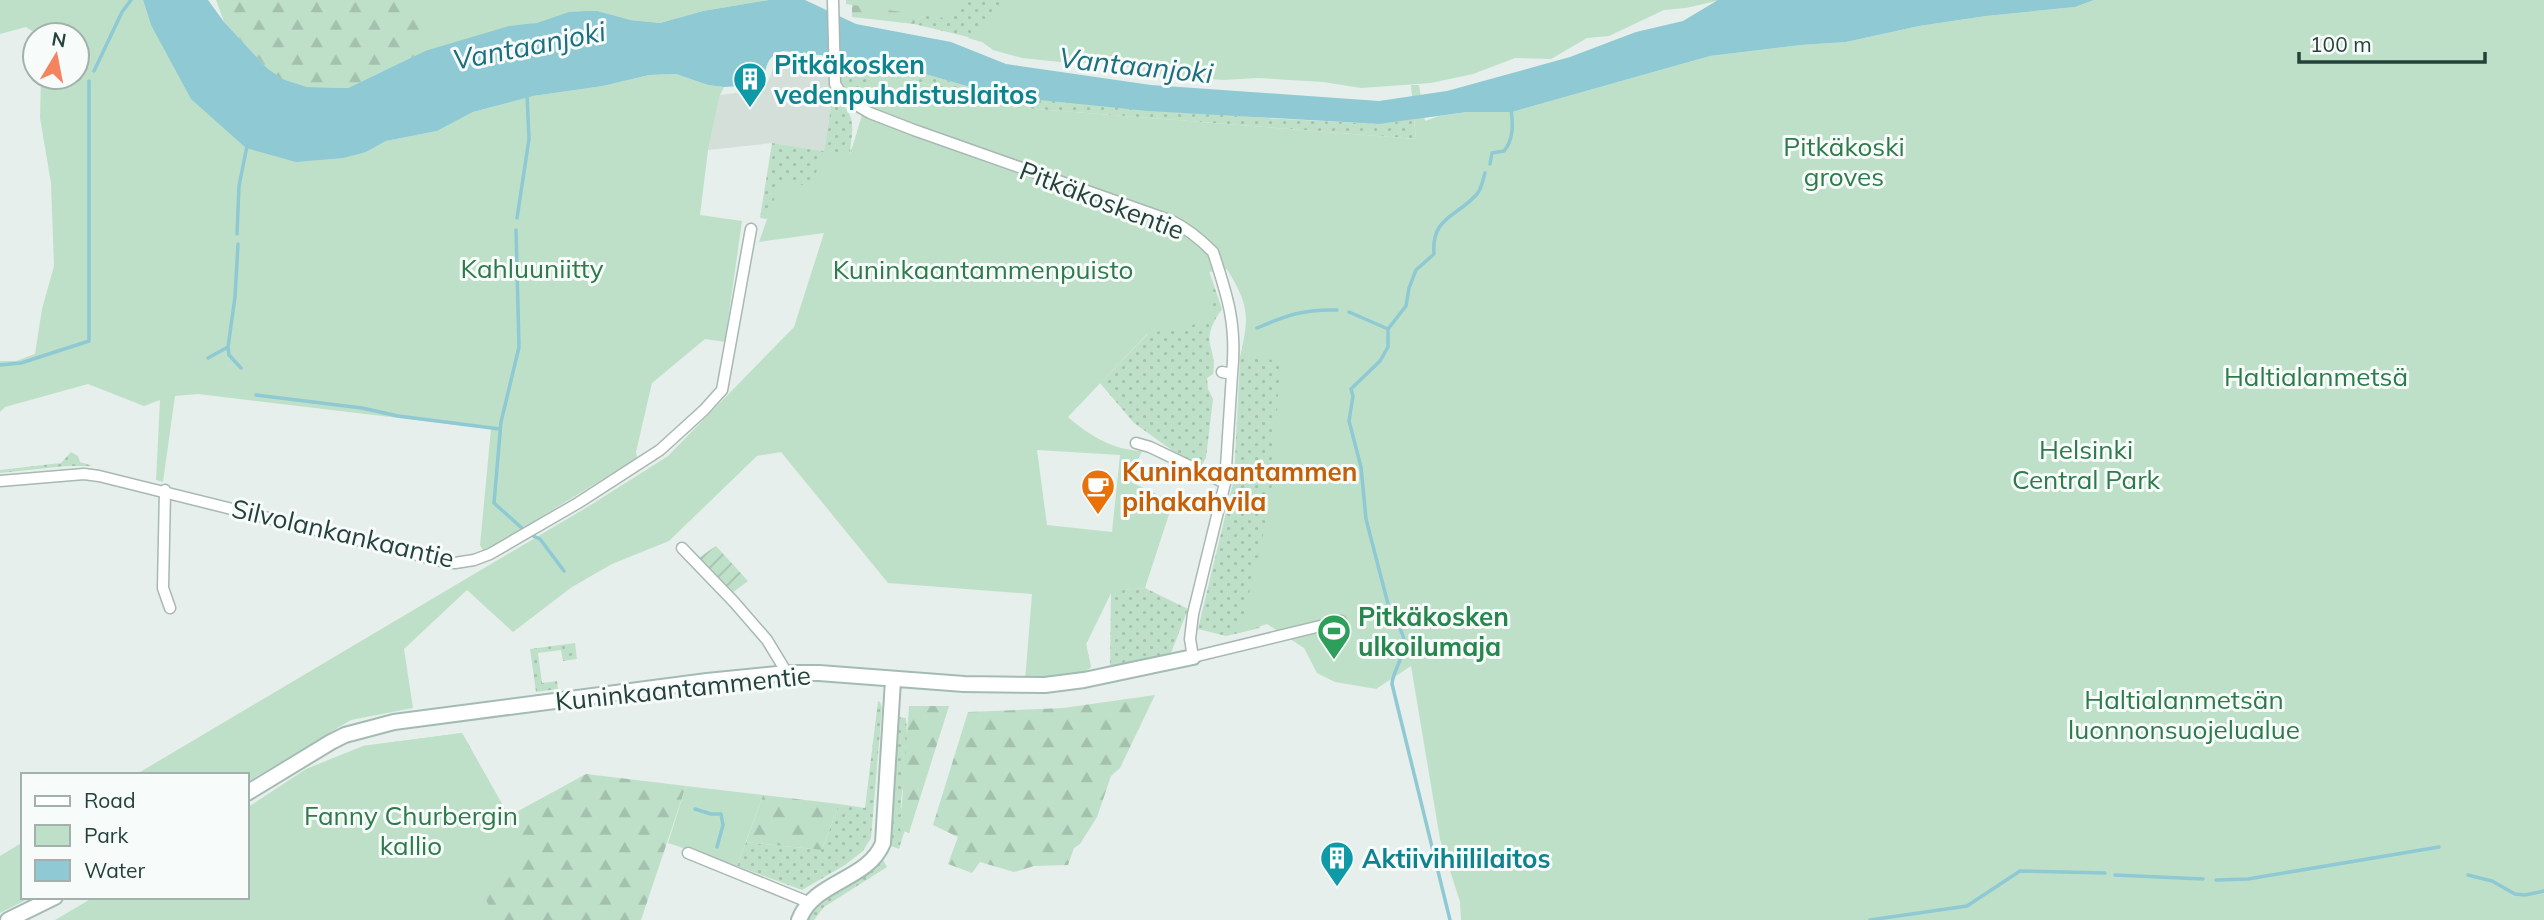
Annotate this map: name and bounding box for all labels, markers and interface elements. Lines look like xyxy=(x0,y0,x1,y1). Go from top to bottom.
water label: Vantaanjoki xyxy=(450,13,609,77)
north arrow xyxy=(21,21,91,91)
scale bar xyxy=(2299,21,2484,65)
text: N xyxy=(50,26,68,52)
text: 100 m xyxy=(2310,31,2372,57)
water label: Vantaanjoki xyxy=(1057,40,1215,91)
place label: Pitkäkosken vedenpuhdistuslaitos xyxy=(773,48,1037,111)
building icon: Pitkäkosken vedenpuhdistuslaitos xyxy=(731,60,769,109)
park label: Pitkäkoski groves xyxy=(1783,130,1905,193)
street label: Pitkäkoskentie xyxy=(1015,153,1189,247)
park label: Kahluuniitty xyxy=(461,252,604,285)
park label: Kuninkaantammenpuisto xyxy=(833,253,1133,286)
park label: Haltialanmetsä xyxy=(2224,360,2408,393)
park label: Helsinki Central Park xyxy=(2012,433,2161,496)
place label: Kuninkaantammen pihakahvila xyxy=(1122,455,1357,518)
cafe icon: Kuninkaantammen pihakahvila xyxy=(1079,467,1117,516)
street label: Silvolankankaantie xyxy=(229,491,457,575)
place label: Pitkäkosken ulkoilumaja xyxy=(1358,600,1509,663)
sports icon: Pitkäkosken ulkoilumaja xyxy=(1315,612,1353,661)
street label: Kuninkaantammentie xyxy=(554,658,812,718)
park label: Haltialanmetsän luonnonsuojelualue xyxy=(2068,683,2300,746)
legend xyxy=(21,773,248,899)
text: Road xyxy=(84,787,135,813)
park label: Fanny Churbergin kallio xyxy=(304,799,518,862)
text: Park xyxy=(84,822,128,848)
building icon: Aktiivihiililaitos xyxy=(1318,839,1356,888)
place label: Aktiivihiililaitos xyxy=(1362,842,1550,875)
text: Water xyxy=(84,857,145,883)

